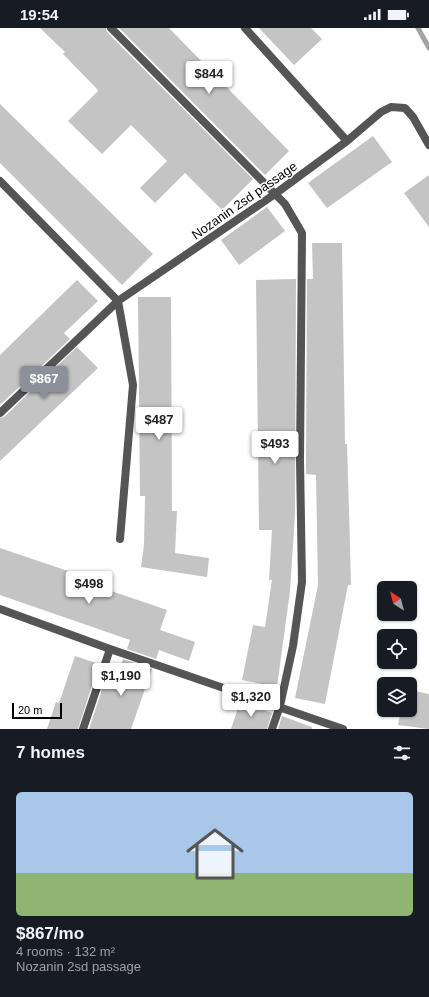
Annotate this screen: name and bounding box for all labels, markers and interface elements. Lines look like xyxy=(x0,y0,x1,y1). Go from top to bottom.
text: 19:54 xyxy=(20,6,58,23)
pin: $844 xyxy=(185,61,233,95)
text: $844 xyxy=(195,66,223,81)
street label: Nozanin 2sd passage xyxy=(189,158,300,242)
pin: $867 xyxy=(20,366,68,400)
text: $867 xyxy=(30,371,58,386)
pin: $487 xyxy=(135,407,183,441)
text: $487 xyxy=(145,412,173,427)
pin: $493 xyxy=(251,431,299,465)
text: $493 xyxy=(261,436,289,451)
pin: $498 xyxy=(65,571,113,605)
text: $498 xyxy=(75,576,103,591)
north arrow xyxy=(377,581,417,621)
map controls xyxy=(377,581,417,717)
button: locate xyxy=(377,629,417,669)
pin: $1,190 xyxy=(88,663,154,697)
text: $1,190 xyxy=(101,668,141,683)
button: layers xyxy=(377,677,417,717)
pin: $1,320 xyxy=(218,684,284,718)
text: $1,320 xyxy=(231,689,271,704)
scale bar xyxy=(12,701,62,720)
text: 20 m xyxy=(18,704,42,716)
icon: filters xyxy=(391,742,413,764)
text: 7 homes xyxy=(16,743,85,762)
icon: home xyxy=(179,818,251,890)
text: $867/mo xyxy=(16,924,84,943)
text: 4 rooms · 132 m² xyxy=(16,944,115,959)
text: Nozanin 2sd passage xyxy=(16,959,141,974)

